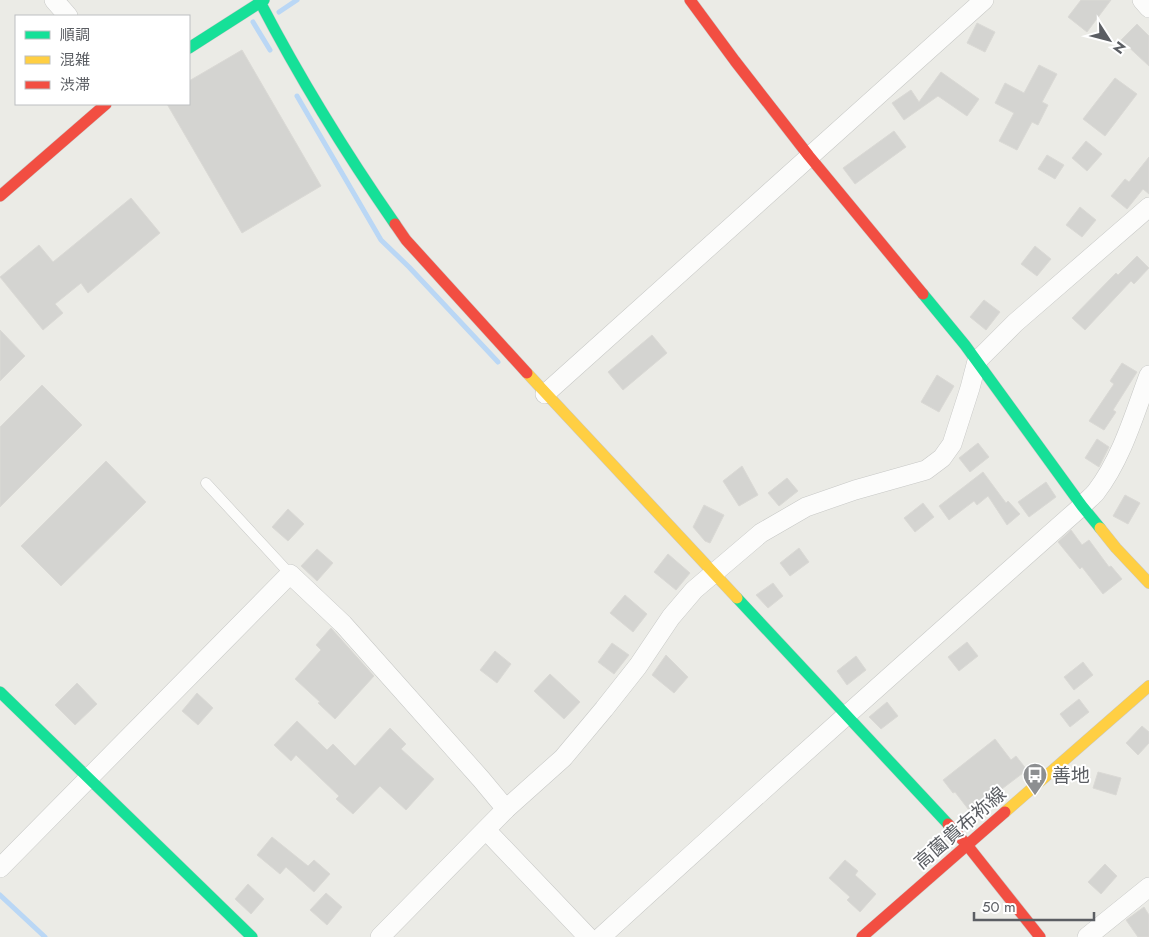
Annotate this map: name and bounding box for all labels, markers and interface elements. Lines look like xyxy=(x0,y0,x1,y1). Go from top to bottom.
legend xyxy=(15,15,190,105)
north arrow xyxy=(1084,15,1134,65)
text: 順調 xyxy=(60,24,90,46)
text: N xyxy=(1108,37,1131,58)
text: 混雑 xyxy=(60,49,90,71)
text: 渋滞 xyxy=(60,74,90,96)
bus stop icon: 善地 xyxy=(1022,762,1048,796)
place label: 善地 xyxy=(1052,762,1090,789)
street label: 高薗貴布祢線 xyxy=(908,780,1012,876)
scale bar xyxy=(974,890,1094,922)
text: 50 m xyxy=(982,896,1016,918)

